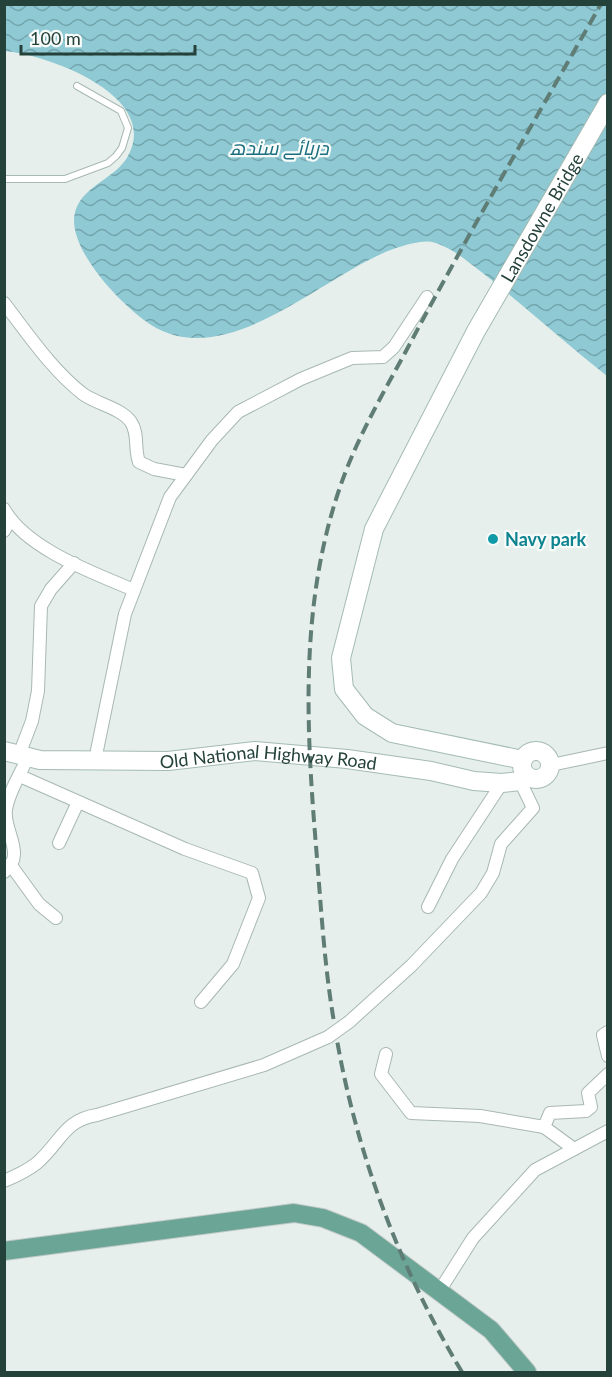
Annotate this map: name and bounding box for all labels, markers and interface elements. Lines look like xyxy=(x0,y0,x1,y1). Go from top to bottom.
scale bar xyxy=(21,18,195,56)
text: 100 m xyxy=(30,27,81,49)
water label: دریائے سندھ xyxy=(229,135,330,160)
street label: Lansdowne Bridge xyxy=(496,149,588,286)
place label: Navy park xyxy=(505,528,587,550)
marker: Navy park xyxy=(486,532,500,546)
street label: Old National Highway Road xyxy=(160,740,378,774)

